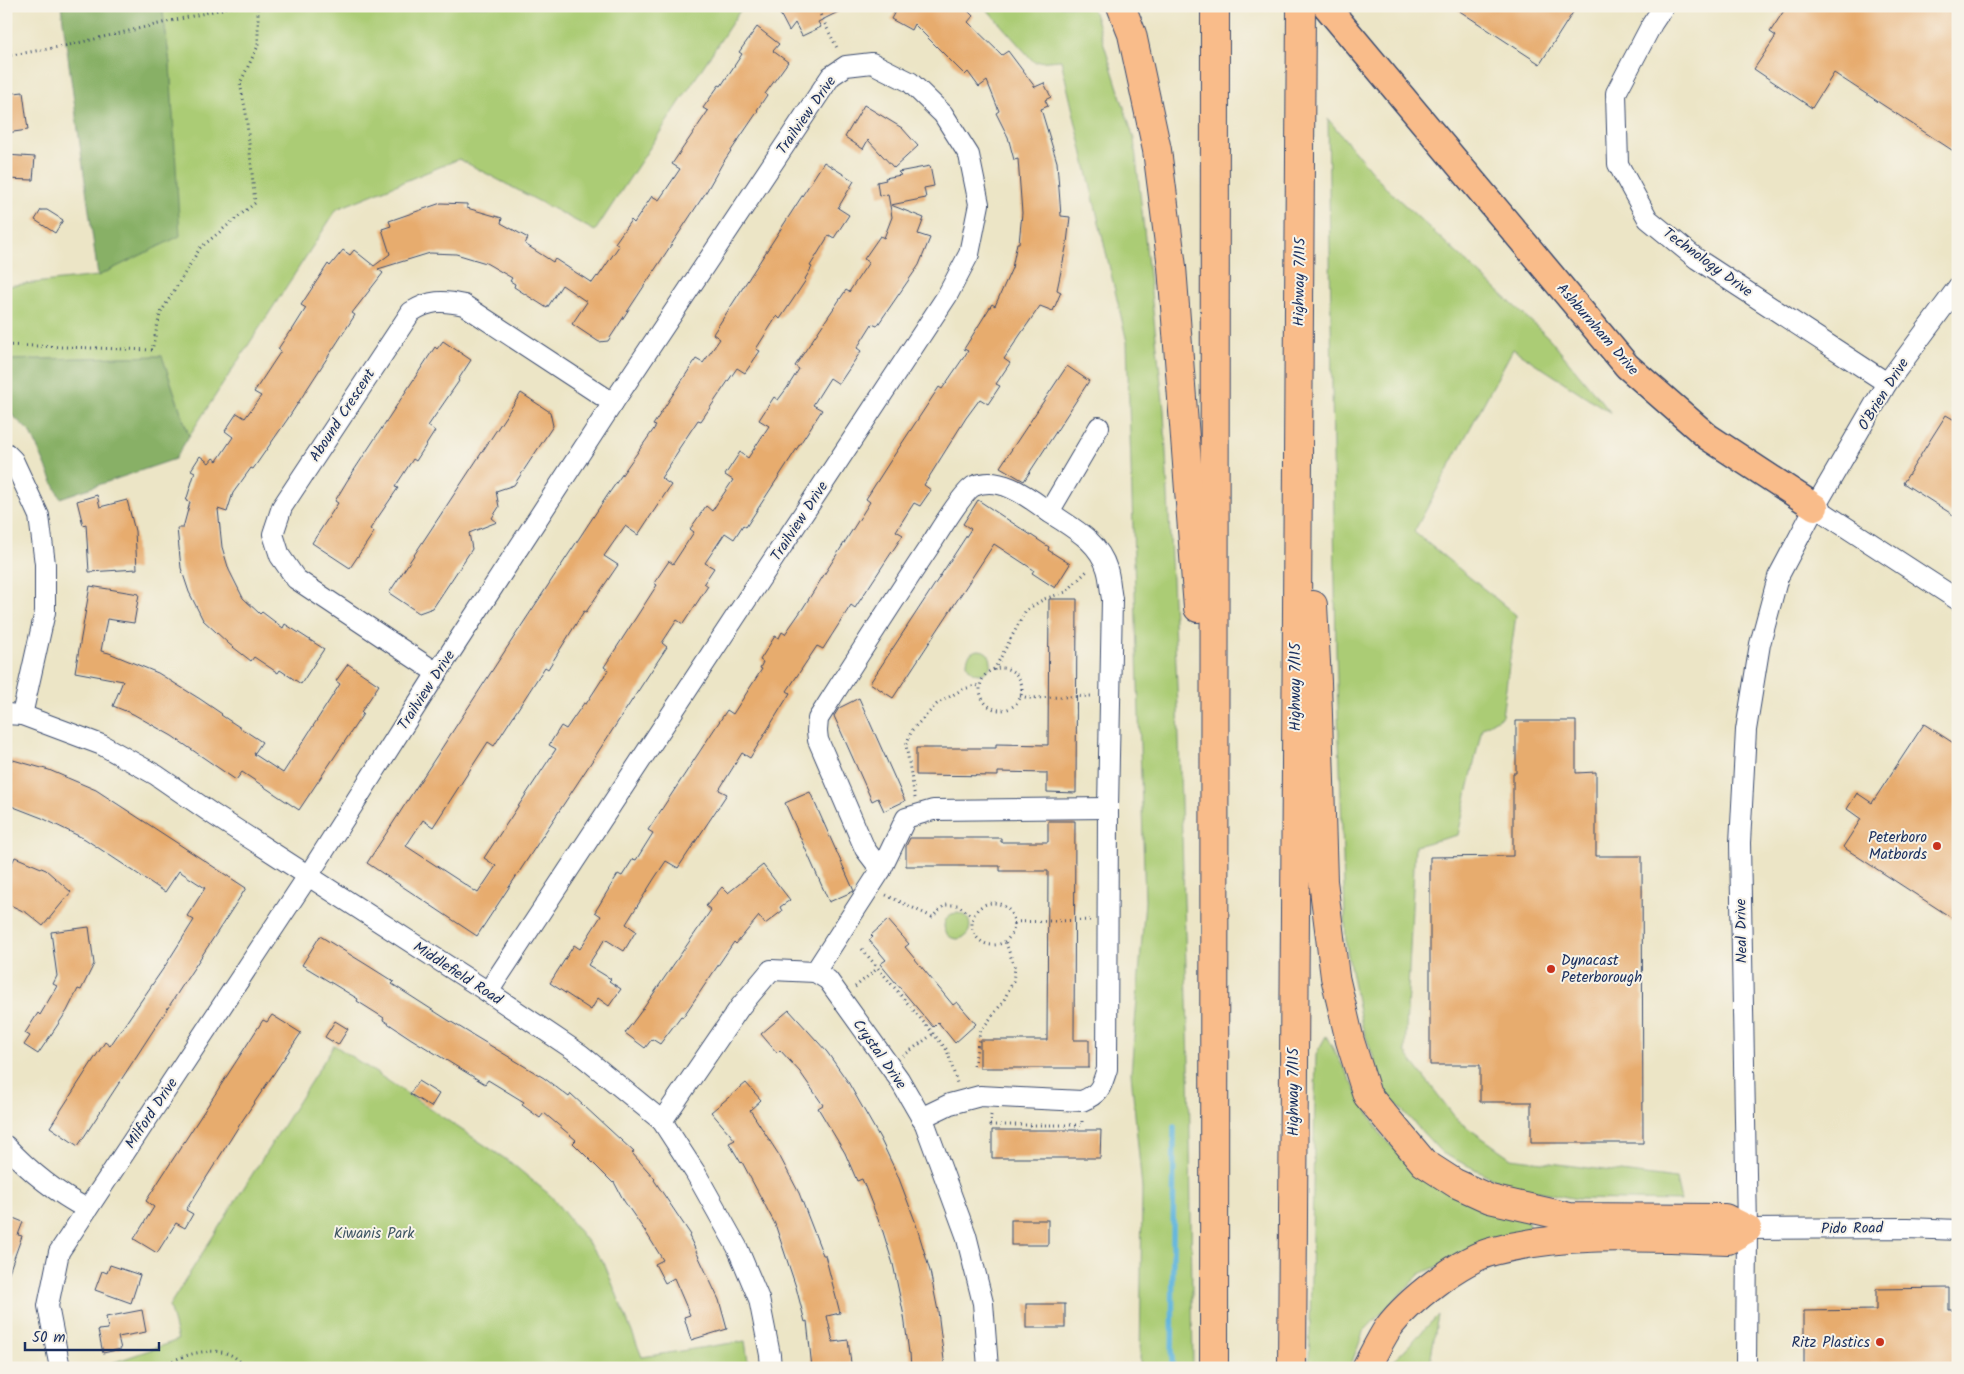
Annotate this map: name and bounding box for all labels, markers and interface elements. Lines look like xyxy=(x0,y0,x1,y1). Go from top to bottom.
street label: Trailview Drive xyxy=(771,71,843,160)
street label: Technology Drive xyxy=(1657,222,1758,304)
street label: Highway 7/115 xyxy=(1287,237,1313,327)
street label: Ashburnham Drive xyxy=(1550,278,1644,381)
street label: O'Brien Drive xyxy=(1852,353,1916,435)
street label: Abound Crescent xyxy=(304,364,382,467)
street label: Trailview Drive xyxy=(765,477,835,566)
street label: Highway 7/115 xyxy=(1284,642,1308,731)
street label: Trailview Drive xyxy=(392,646,462,735)
place label: Peterboro Matbords xyxy=(1868,826,1928,867)
marker: Peterboro Matbords xyxy=(1931,840,1943,852)
street label: Neal Drive xyxy=(1729,898,1755,964)
street label: Middlefield Road xyxy=(408,936,507,1012)
place label: Dynacast Peterborough xyxy=(1561,949,1642,990)
marker: Dynacast Peterborough xyxy=(1545,963,1557,975)
street label: Crystal Drive xyxy=(846,1014,912,1095)
street label: Highway 7/115 xyxy=(1282,1047,1306,1136)
street label: Milford Drive xyxy=(119,1073,185,1154)
street label: Pido Road xyxy=(1821,1216,1884,1242)
park label: Kiwanis Park xyxy=(334,1222,415,1246)
scale bar xyxy=(25,1319,159,1351)
text: 50 m xyxy=(32,1326,66,1350)
place label: Ritz Plastics xyxy=(1792,1331,1871,1355)
marker: Ritz Plastics xyxy=(1874,1336,1886,1348)

